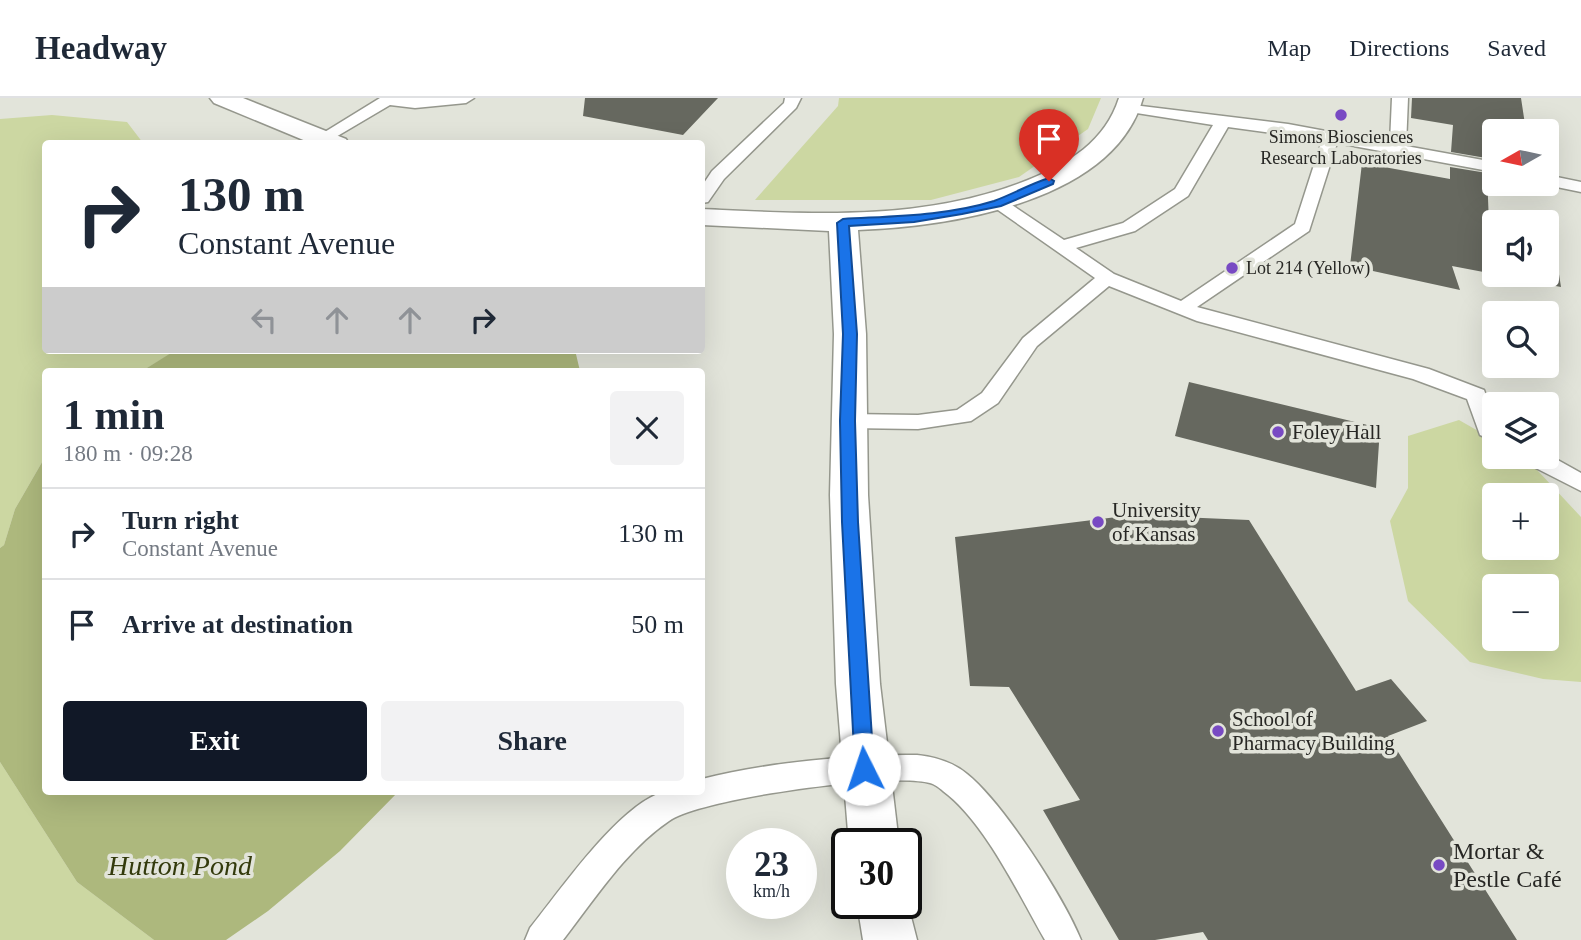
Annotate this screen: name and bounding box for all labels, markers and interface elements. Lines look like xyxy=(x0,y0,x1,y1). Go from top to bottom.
text: Headway xyxy=(35,30,167,66)
text: Map xyxy=(1267,35,1311,61)
text: Directions xyxy=(1349,35,1449,61)
text: Saved xyxy=(1487,35,1546,61)
marker: Simons Biosciences Research Laboratories xyxy=(1333,107,1349,123)
pin xyxy=(1019,109,1079,181)
north arrow xyxy=(1482,119,1559,196)
map controls xyxy=(1482,119,1559,651)
icon: arrive xyxy=(1030,120,1068,158)
place label: Simons Biosciences Research Laboratories xyxy=(1260,127,1422,168)
text: 130 m xyxy=(178,167,305,222)
icon: right xyxy=(63,168,154,259)
button: sound xyxy=(1482,210,1559,287)
text: Constant Avenue xyxy=(178,225,395,261)
place label: Lot 214 (Yellow) xyxy=(1246,258,1370,279)
marker: Lot 214 (Yellow) xyxy=(1224,260,1240,276)
icon: left xyxy=(245,301,283,339)
icon: ahead xyxy=(318,301,356,339)
icon: ahead xyxy=(391,301,429,339)
icon: right xyxy=(464,301,502,339)
button: search xyxy=(1482,301,1559,378)
button: close xyxy=(610,391,684,465)
text: 1 min xyxy=(63,392,165,438)
button: layers xyxy=(1482,392,1559,469)
place label: Foley Hall xyxy=(1292,420,1381,444)
marker: Foley Hall xyxy=(1270,424,1286,440)
text: 180 m · 09:28 xyxy=(63,441,193,466)
button: + xyxy=(1482,483,1559,560)
place label: University of Kansas xyxy=(1112,498,1201,546)
text: Turn right xyxy=(122,506,239,535)
marker: University of Kansas xyxy=(1090,514,1106,530)
icon: right xyxy=(63,515,101,553)
text: 130 m xyxy=(618,519,684,548)
text: Constant Avenue xyxy=(122,536,278,561)
button: − xyxy=(1482,574,1559,651)
icon: arrive xyxy=(63,606,101,644)
text: Arrive at destination xyxy=(122,610,353,639)
text: 50 m xyxy=(631,610,684,639)
button: Exit xyxy=(63,701,367,781)
button: Share xyxy=(381,701,684,781)
place label: School of Pharmacy Building xyxy=(1232,707,1395,755)
marker: School of Pharmacy Building xyxy=(1210,723,1226,739)
position arrow xyxy=(827,732,901,806)
speed limit sign: 30 xyxy=(831,828,922,919)
place label: Mortar & Pestle Café xyxy=(1453,838,1562,892)
text: 23 xyxy=(754,845,789,884)
water label: Hutton Pond xyxy=(107,850,253,881)
marker: Mortar & Pestle Café xyxy=(1431,857,1447,873)
text: km/h xyxy=(753,881,790,901)

